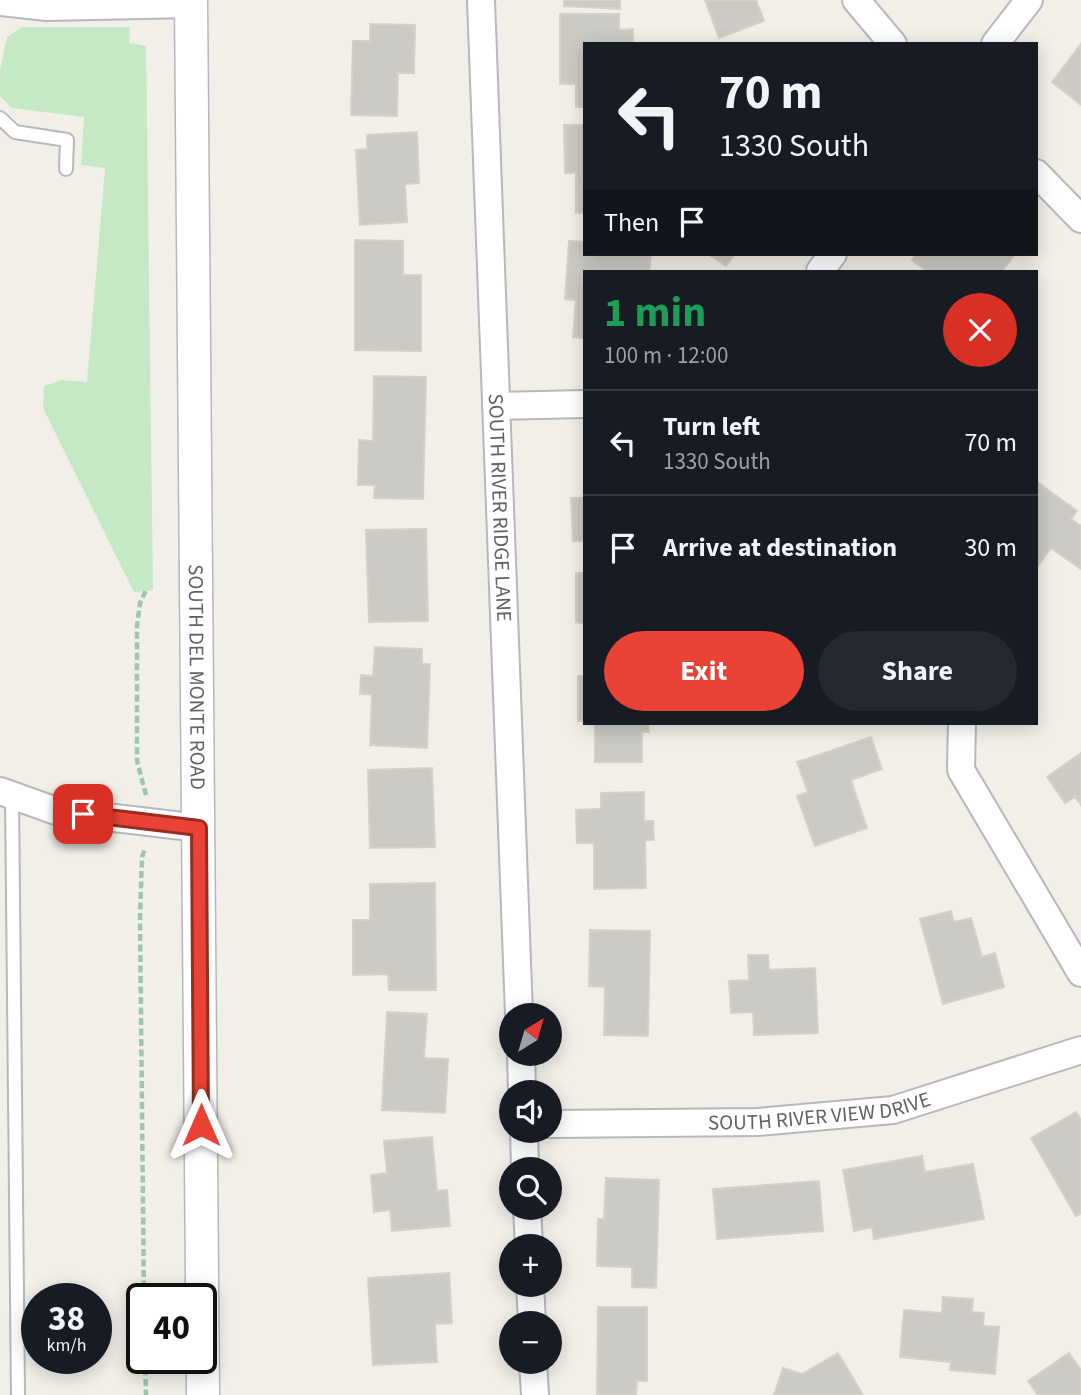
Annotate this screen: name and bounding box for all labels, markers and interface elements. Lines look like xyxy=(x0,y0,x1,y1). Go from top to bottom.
text: 70 m xyxy=(719,58,823,128)
icon: left xyxy=(604,70,695,161)
text: 1330 South xyxy=(719,123,869,169)
icon: arrive xyxy=(673,203,711,241)
text: Then xyxy=(604,204,659,241)
text: 1 min xyxy=(604,283,706,343)
button: close xyxy=(943,293,1017,367)
text: 100 m · 12:00 xyxy=(604,339,728,372)
street label: SOUTH RIVER RIDGE LANE xyxy=(481,393,519,622)
text: Turn left xyxy=(663,408,760,445)
icon: left xyxy=(604,424,642,462)
text: 70 m xyxy=(964,424,1017,461)
text: 1330 South xyxy=(663,445,771,478)
icon: arrive xyxy=(604,529,642,567)
text: Arrive at destination xyxy=(663,529,897,566)
text: 30 m xyxy=(964,529,1017,566)
street label: SOUTH DEL MONTE ROAD xyxy=(181,564,213,790)
button: Exit xyxy=(604,631,804,711)
button: Share xyxy=(818,631,1017,711)
pin xyxy=(53,784,113,844)
icon: arrive xyxy=(64,795,102,833)
north arrow xyxy=(499,1003,562,1066)
map controls xyxy=(499,1003,562,1374)
button: sound xyxy=(499,1080,562,1143)
street label: SOUTH RIVER VIEW DRIVE xyxy=(708,1084,934,1137)
position arrow xyxy=(164,1088,238,1162)
button: search xyxy=(499,1157,562,1220)
button: + xyxy=(499,1234,562,1297)
speed limit sign: 40 xyxy=(126,1283,217,1374)
text: 38 xyxy=(48,1294,85,1344)
button: − xyxy=(499,1311,562,1374)
text: km/h xyxy=(47,1333,86,1358)

